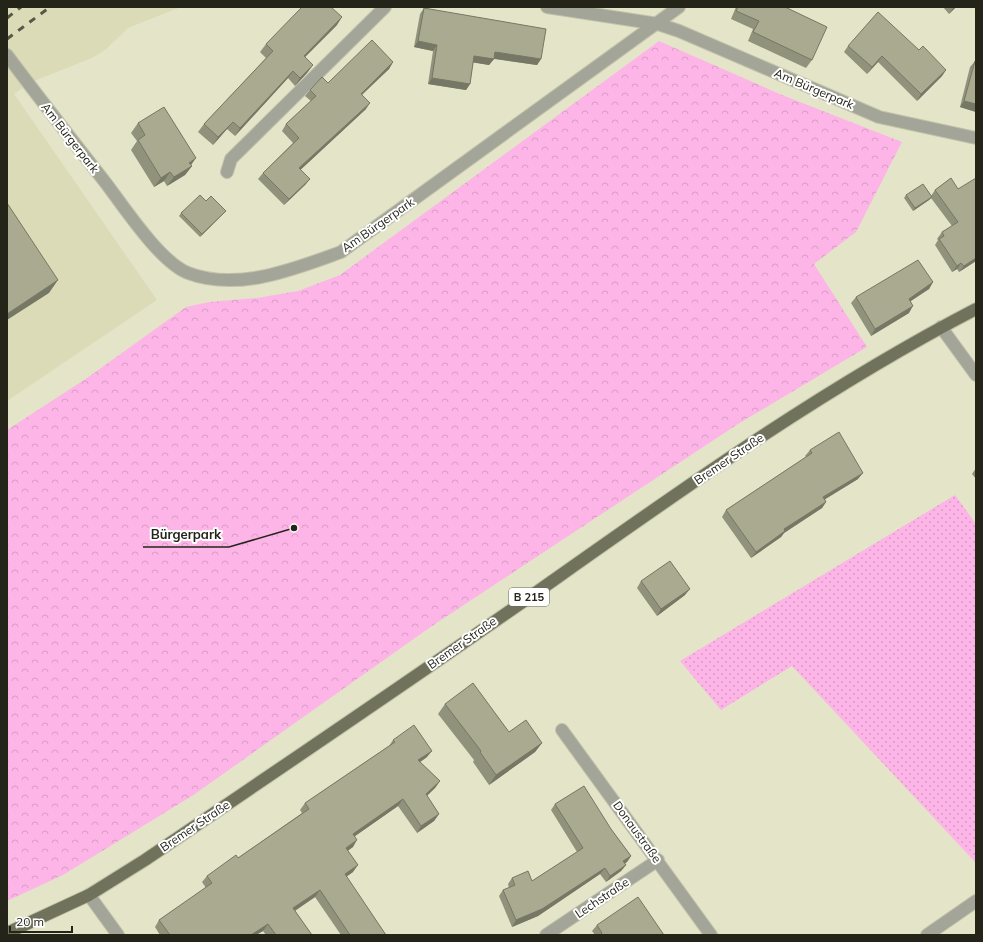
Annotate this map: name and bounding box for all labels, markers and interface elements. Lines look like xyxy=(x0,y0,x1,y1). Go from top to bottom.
street label: Am Bürgerpark xyxy=(772,65,857,112)
street label: Am Bürgerpark xyxy=(38,100,103,176)
street label: Am Bürgerpark xyxy=(339,194,417,255)
street label: Bremer Straße xyxy=(691,430,766,487)
callout: Bürgerpark xyxy=(143,522,229,547)
text: Bürgerpark xyxy=(151,526,222,542)
road number: B 215 xyxy=(509,588,549,606)
street label: Bremer Straße xyxy=(424,613,499,672)
street label: Bremer Straße xyxy=(157,797,232,854)
street label: Donaustraße xyxy=(610,798,665,866)
street label: Lechstraße xyxy=(572,874,631,921)
scale bar xyxy=(10,908,72,934)
text: 20 m xyxy=(16,914,44,929)

